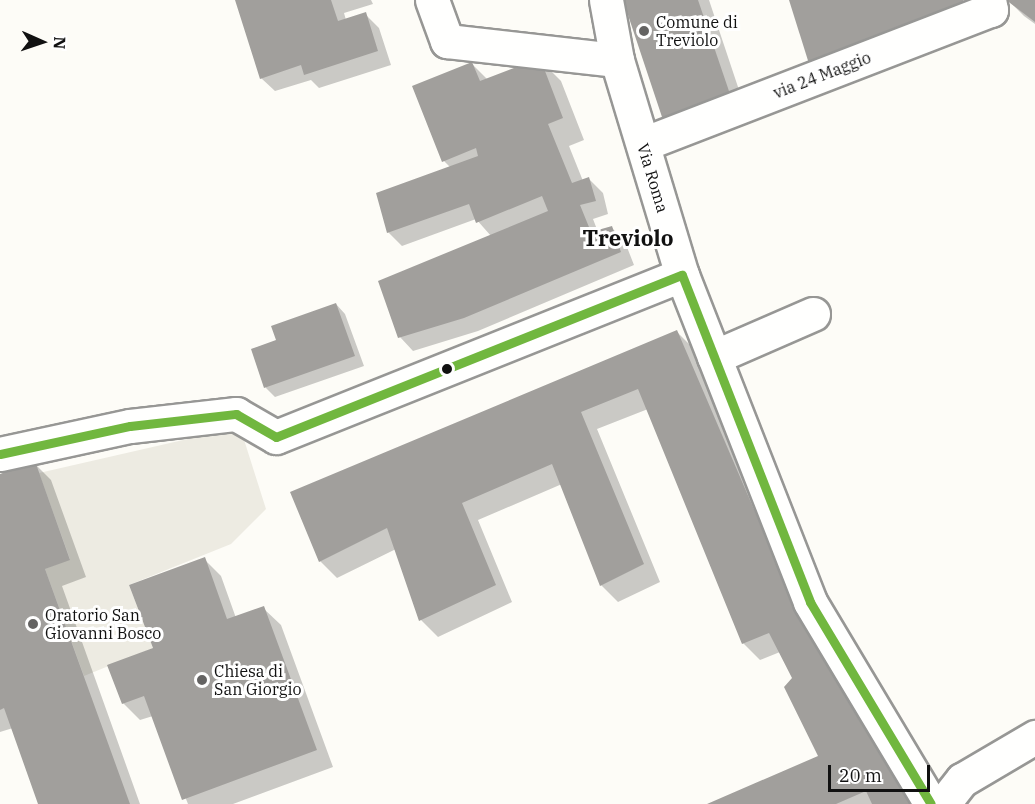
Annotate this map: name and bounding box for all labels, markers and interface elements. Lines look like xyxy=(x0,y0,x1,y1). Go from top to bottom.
north arrow xyxy=(12,12,72,72)
place label: Comune di Treviolo xyxy=(656,12,738,50)
marker: Comune di Treviolo xyxy=(637,24,651,38)
text: N xyxy=(50,36,70,50)
street label: via 24 Maggio xyxy=(770,48,874,102)
street label: Via Roma xyxy=(633,141,673,215)
district label: Treviolo xyxy=(582,225,674,251)
unlabelled marker xyxy=(441,363,453,375)
place label: Oratorio San Giovanni Bosco xyxy=(45,605,161,643)
marker: Oratorio San Giovanni Bosco xyxy=(26,617,40,631)
place label: Chiesa di San Giorgio xyxy=(214,661,302,699)
marker: Chiesa di San Giorgio xyxy=(195,673,209,687)
scale bar xyxy=(831,753,933,791)
text: 20 m xyxy=(839,764,882,787)

